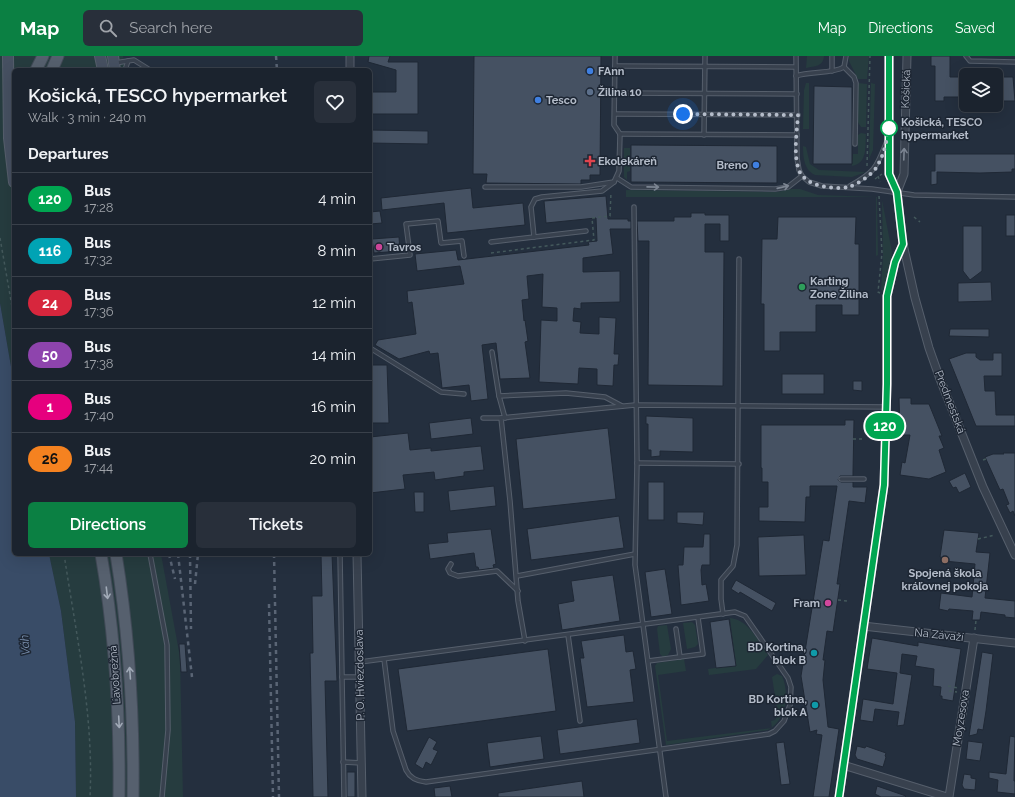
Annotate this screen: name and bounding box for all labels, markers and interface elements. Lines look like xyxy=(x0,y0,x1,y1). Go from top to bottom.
search box xyxy=(83,10,363,46)
text: Map xyxy=(20,17,59,39)
icon: search xyxy=(97,17,119,39)
text: Search here xyxy=(129,19,213,37)
text: Map xyxy=(818,20,846,36)
text: Directions xyxy=(868,20,933,36)
text: Saved xyxy=(955,20,995,36)
place label: FAnn xyxy=(598,65,625,78)
marker: FAnn xyxy=(585,66,595,76)
map controls xyxy=(959,68,1003,112)
button: layers xyxy=(959,68,1003,112)
street label: Košická xyxy=(899,69,913,109)
button: heart xyxy=(314,81,356,123)
text: Košická, TESCO hypermarket xyxy=(28,84,287,106)
place label: Žilina 10 xyxy=(598,85,642,99)
marker: Žilina 10 xyxy=(585,87,595,97)
place label: Tesco xyxy=(546,94,577,107)
marker: Tesco xyxy=(533,95,543,105)
your location xyxy=(673,104,693,124)
text: Walk · 3 min · 240 m xyxy=(28,110,146,125)
place label: Košická, TESCO hypermarket xyxy=(901,116,982,142)
marker: Košická, TESCO hypermarket xyxy=(880,119,898,137)
text: Departures xyxy=(28,145,109,163)
one-way arrow xyxy=(901,148,908,161)
place label: Ekolekáreň xyxy=(598,155,657,168)
marker: Ekolekáreň xyxy=(585,156,595,166)
place label: Breno xyxy=(716,159,748,172)
marker: Breno xyxy=(751,160,761,170)
text: Bus xyxy=(84,182,111,200)
one-way arrow xyxy=(776,182,789,190)
one-way arrow xyxy=(646,183,659,191)
text: 4 min xyxy=(318,190,356,208)
text: 120 xyxy=(38,191,62,207)
text: 17:28 xyxy=(84,200,113,215)
text: Bus xyxy=(84,234,111,252)
place label: Tavros xyxy=(387,241,422,254)
text: 8 min xyxy=(317,242,356,260)
marker: Tavros xyxy=(374,242,384,252)
text: 116 xyxy=(39,243,61,259)
text: 17:32 xyxy=(84,252,113,267)
place label: Karting Zone Žilina xyxy=(810,275,868,301)
marker: Karting Zone Žilina xyxy=(797,282,807,292)
text: Bus xyxy=(84,286,111,304)
text: 12 min xyxy=(312,294,356,312)
text: 24 xyxy=(42,295,58,311)
text: 17:36 xyxy=(84,304,114,319)
text: Bus xyxy=(84,338,111,356)
text: 14 min xyxy=(312,346,356,364)
text: 50 xyxy=(42,347,58,363)
text: 17:38 xyxy=(84,356,114,371)
street label: Predmestská xyxy=(932,369,968,435)
text: Bus xyxy=(84,390,111,408)
text: 16 min xyxy=(311,398,356,416)
text: 1 xyxy=(47,399,53,415)
text: 17:40 xyxy=(84,408,114,423)
line badge: 120 xyxy=(862,413,908,439)
text: 120 xyxy=(873,418,897,434)
text: Bus xyxy=(84,442,111,460)
text: 20 min xyxy=(309,450,356,468)
text: 26 xyxy=(42,451,58,467)
text: 17:44 xyxy=(84,460,113,475)
button: Directions xyxy=(28,502,188,548)
button: Tickets xyxy=(196,502,356,548)
marker: Spojená škola kráľovnej pokoja xyxy=(940,555,950,565)
place label: Spojená škola kráľovnej pokoja xyxy=(902,567,988,593)
one-way arrow xyxy=(103,586,111,599)
place label: Fram xyxy=(793,597,820,610)
marker: Fram xyxy=(823,598,833,608)
street label: Na Závaží xyxy=(914,626,965,644)
street label: P. O. Hviezdoslava xyxy=(353,629,367,721)
water label: Váh xyxy=(17,634,33,656)
place label: BD Kortina, blok B xyxy=(748,641,807,667)
street label: Ľavobrežná xyxy=(106,645,124,705)
marker: BD Kortina, blok B xyxy=(809,648,819,658)
one-way arrow xyxy=(126,667,133,680)
street label: Moyzesova xyxy=(950,689,972,747)
place label: BD Kortina, blok A xyxy=(749,693,808,719)
marker: BD Kortina, blok A xyxy=(810,700,820,710)
one-way arrow xyxy=(115,715,122,728)

